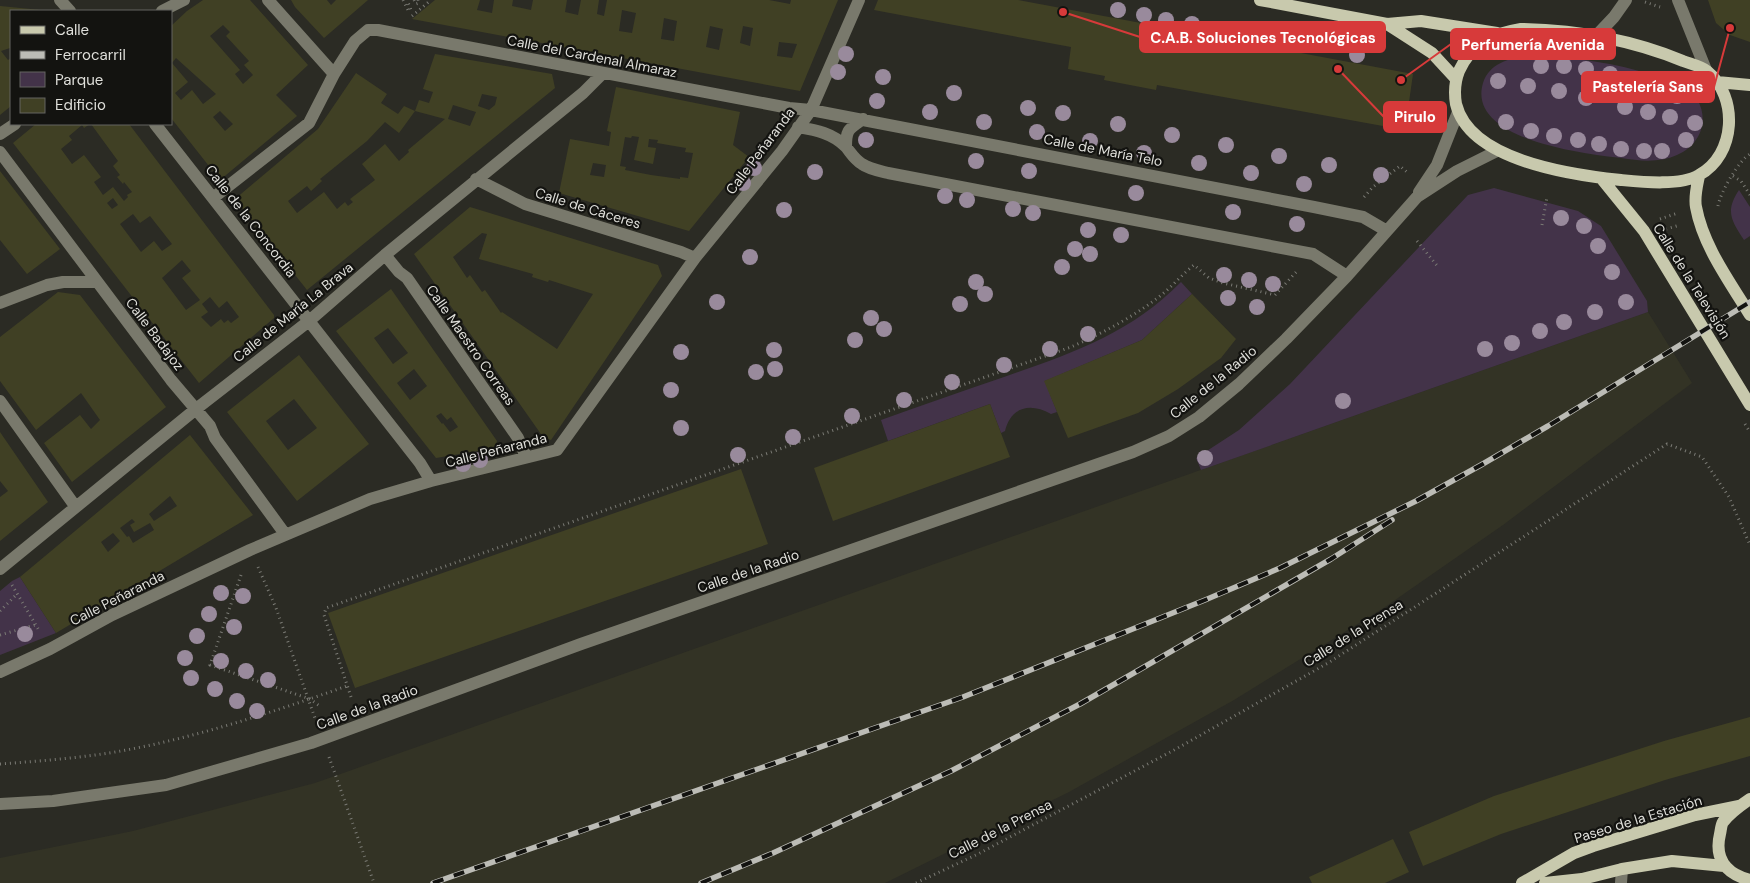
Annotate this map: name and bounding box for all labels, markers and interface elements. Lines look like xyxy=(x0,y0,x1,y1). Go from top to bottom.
legend xyxy=(10,10,172,125)
text: Calle xyxy=(55,20,89,40)
callout: C.A.B. Soluciones Tecnológicas xyxy=(1140,22,1385,52)
text: C.A.B. Soluciones Tecnológicas xyxy=(1150,28,1376,48)
callout: Perfumería Avenida xyxy=(1451,29,1615,59)
street label: Calle del Cardenal Almaraz xyxy=(506,31,678,81)
text: Perfumería Avenida xyxy=(1461,35,1605,55)
text: Ferrocarril xyxy=(55,45,126,65)
text: Parque xyxy=(55,70,103,90)
callout: Pastelería Sans xyxy=(1582,72,1714,102)
text: Pastelería Sans xyxy=(1592,77,1704,97)
text: Edificio xyxy=(55,95,106,115)
callout: Pirulo xyxy=(1384,102,1446,132)
street label: Calle Peñaranda xyxy=(721,104,799,198)
text: Pirulo xyxy=(1394,107,1436,127)
street label: Calle de María Telo xyxy=(1042,130,1164,170)
street label: Calle de la Concordia xyxy=(201,161,301,281)
street label: Calle de Cáceres xyxy=(533,183,643,233)
street label: Calle de la Televisión xyxy=(1649,220,1735,342)
street label: Calle de María La Brava xyxy=(229,258,357,366)
street label: Calle Maestro Correas xyxy=(423,281,519,409)
street label: Calle Badajoz xyxy=(122,294,188,374)
street label: Calle de la Radio xyxy=(1166,341,1260,423)
street label: Calle Peñaranda xyxy=(443,429,549,471)
street label: Calle de la Radio xyxy=(695,545,801,597)
street label: Calle Peñaranda xyxy=(67,566,167,630)
street label: Calle de la Prensa xyxy=(1300,595,1406,671)
street label: Calle de la Radio xyxy=(314,680,420,734)
street label: Paseo de la Estación xyxy=(1572,791,1704,847)
street label: Calle de la Prensa xyxy=(945,795,1055,863)

